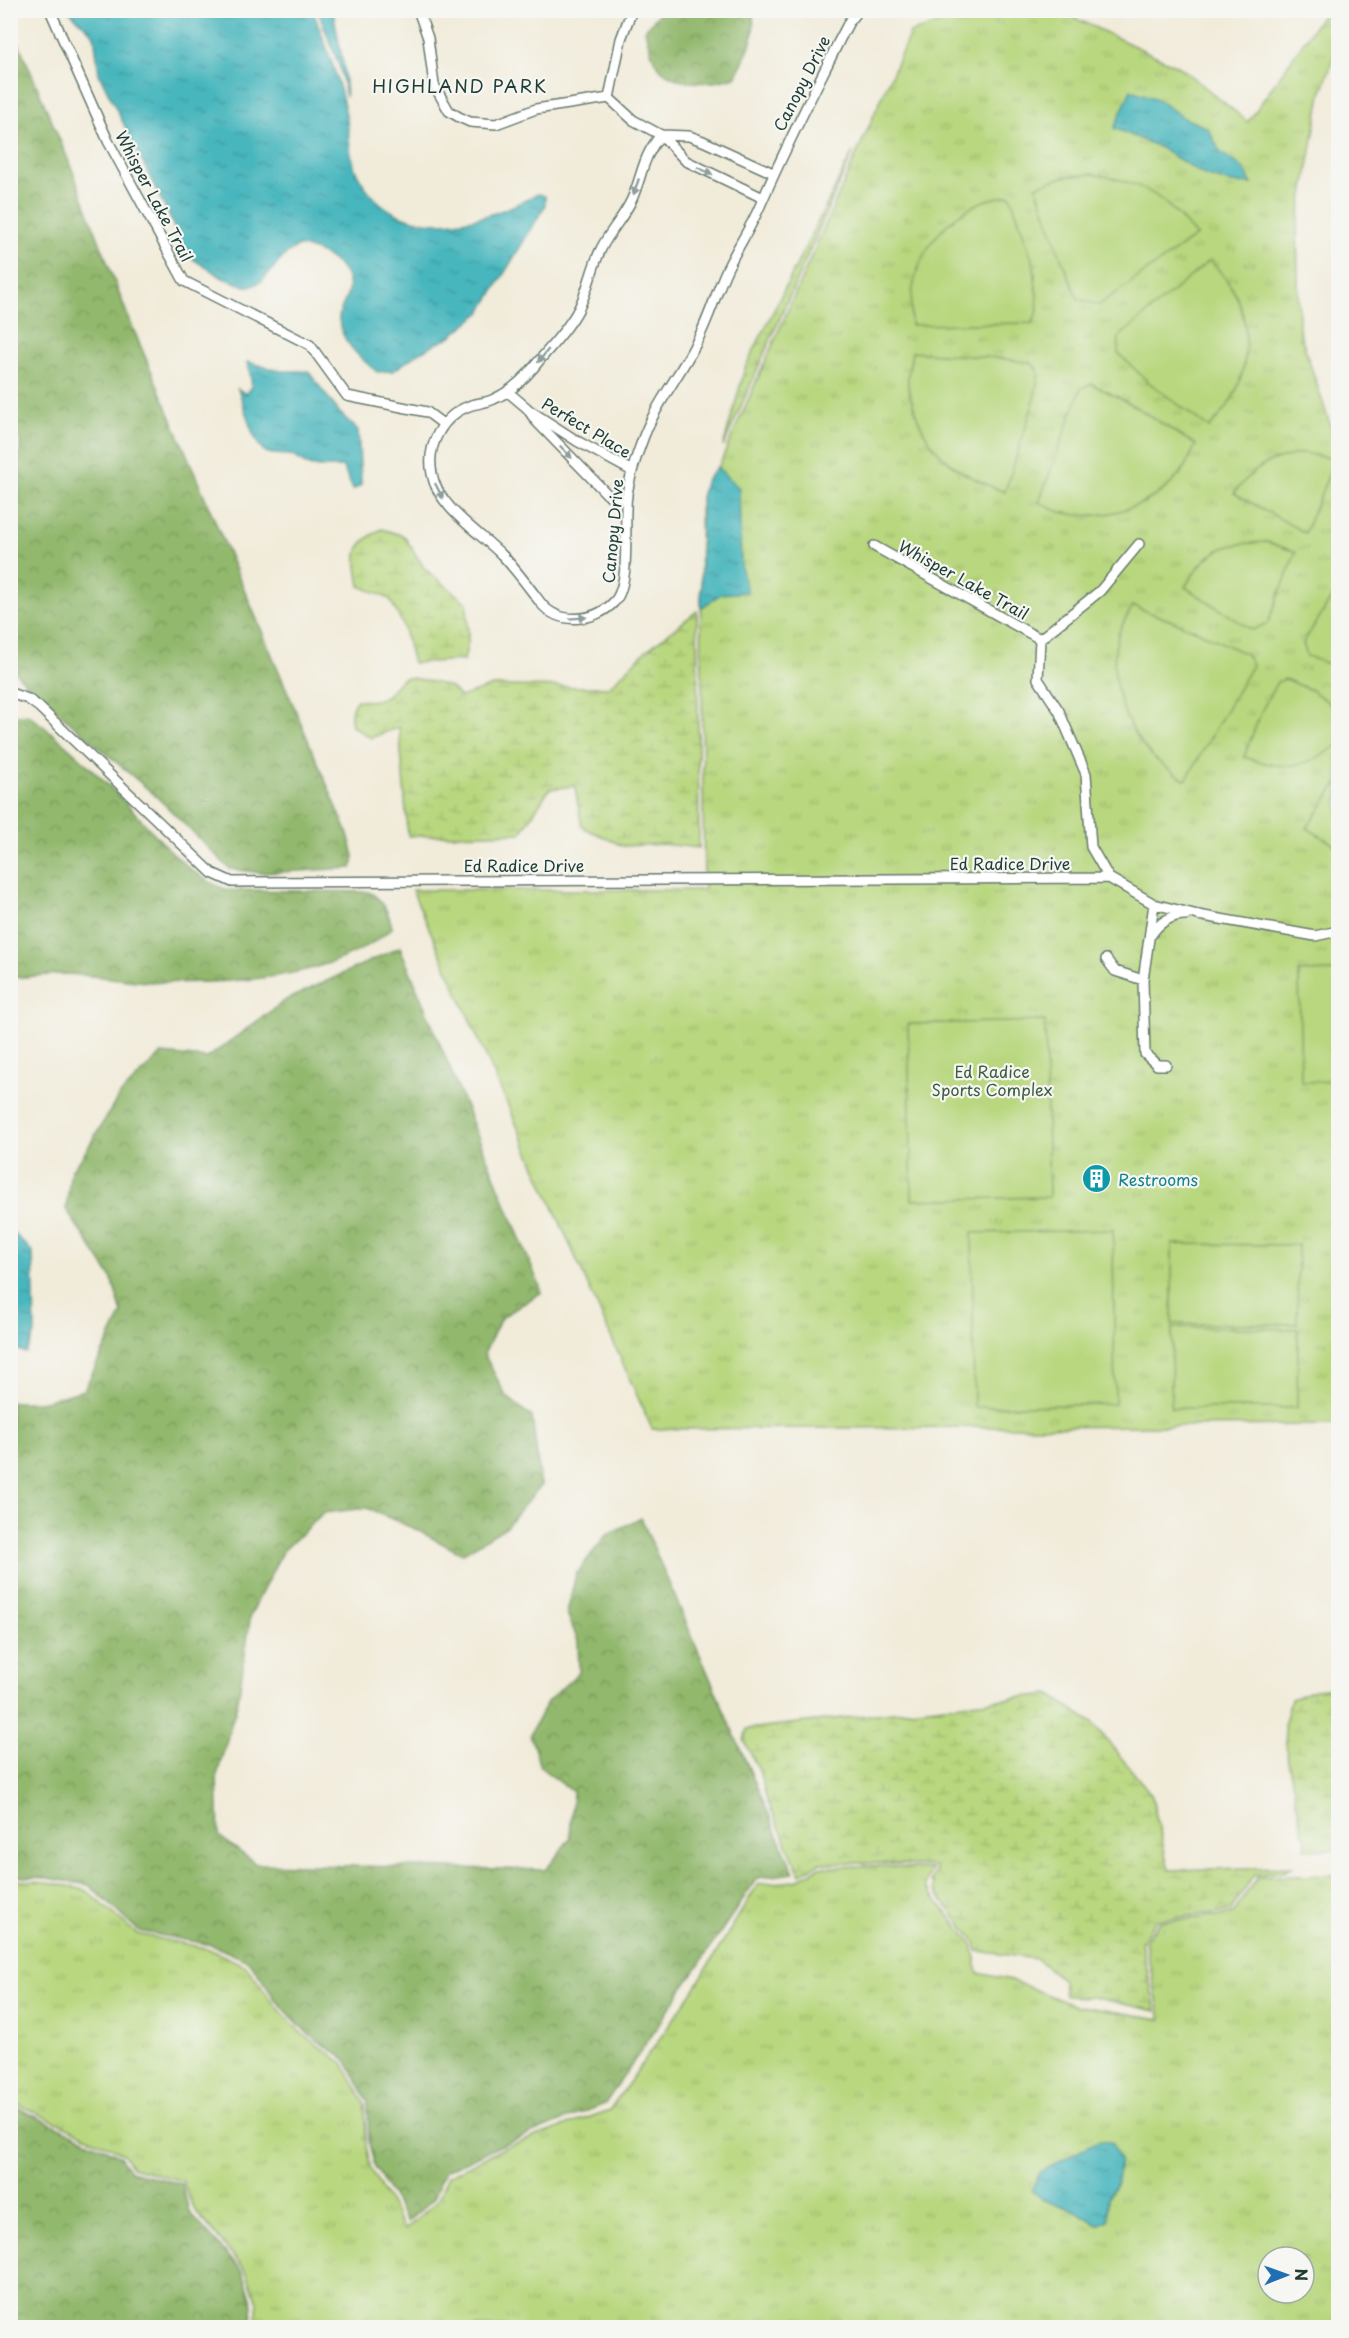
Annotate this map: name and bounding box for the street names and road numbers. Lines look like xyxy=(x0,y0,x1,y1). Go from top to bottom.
street label: Canopy Drive xyxy=(767,31,835,135)
street label: Whisper Lake Trail xyxy=(110,126,200,266)
street label: Perfect Place xyxy=(538,391,636,463)
street label: Canopy Drive xyxy=(595,478,629,584)
street label: Whisper Lake Trail xyxy=(895,533,1033,625)
street label: Ed Radice Drive xyxy=(950,851,1070,875)
street label: Ed Radice Drive xyxy=(464,853,584,877)

